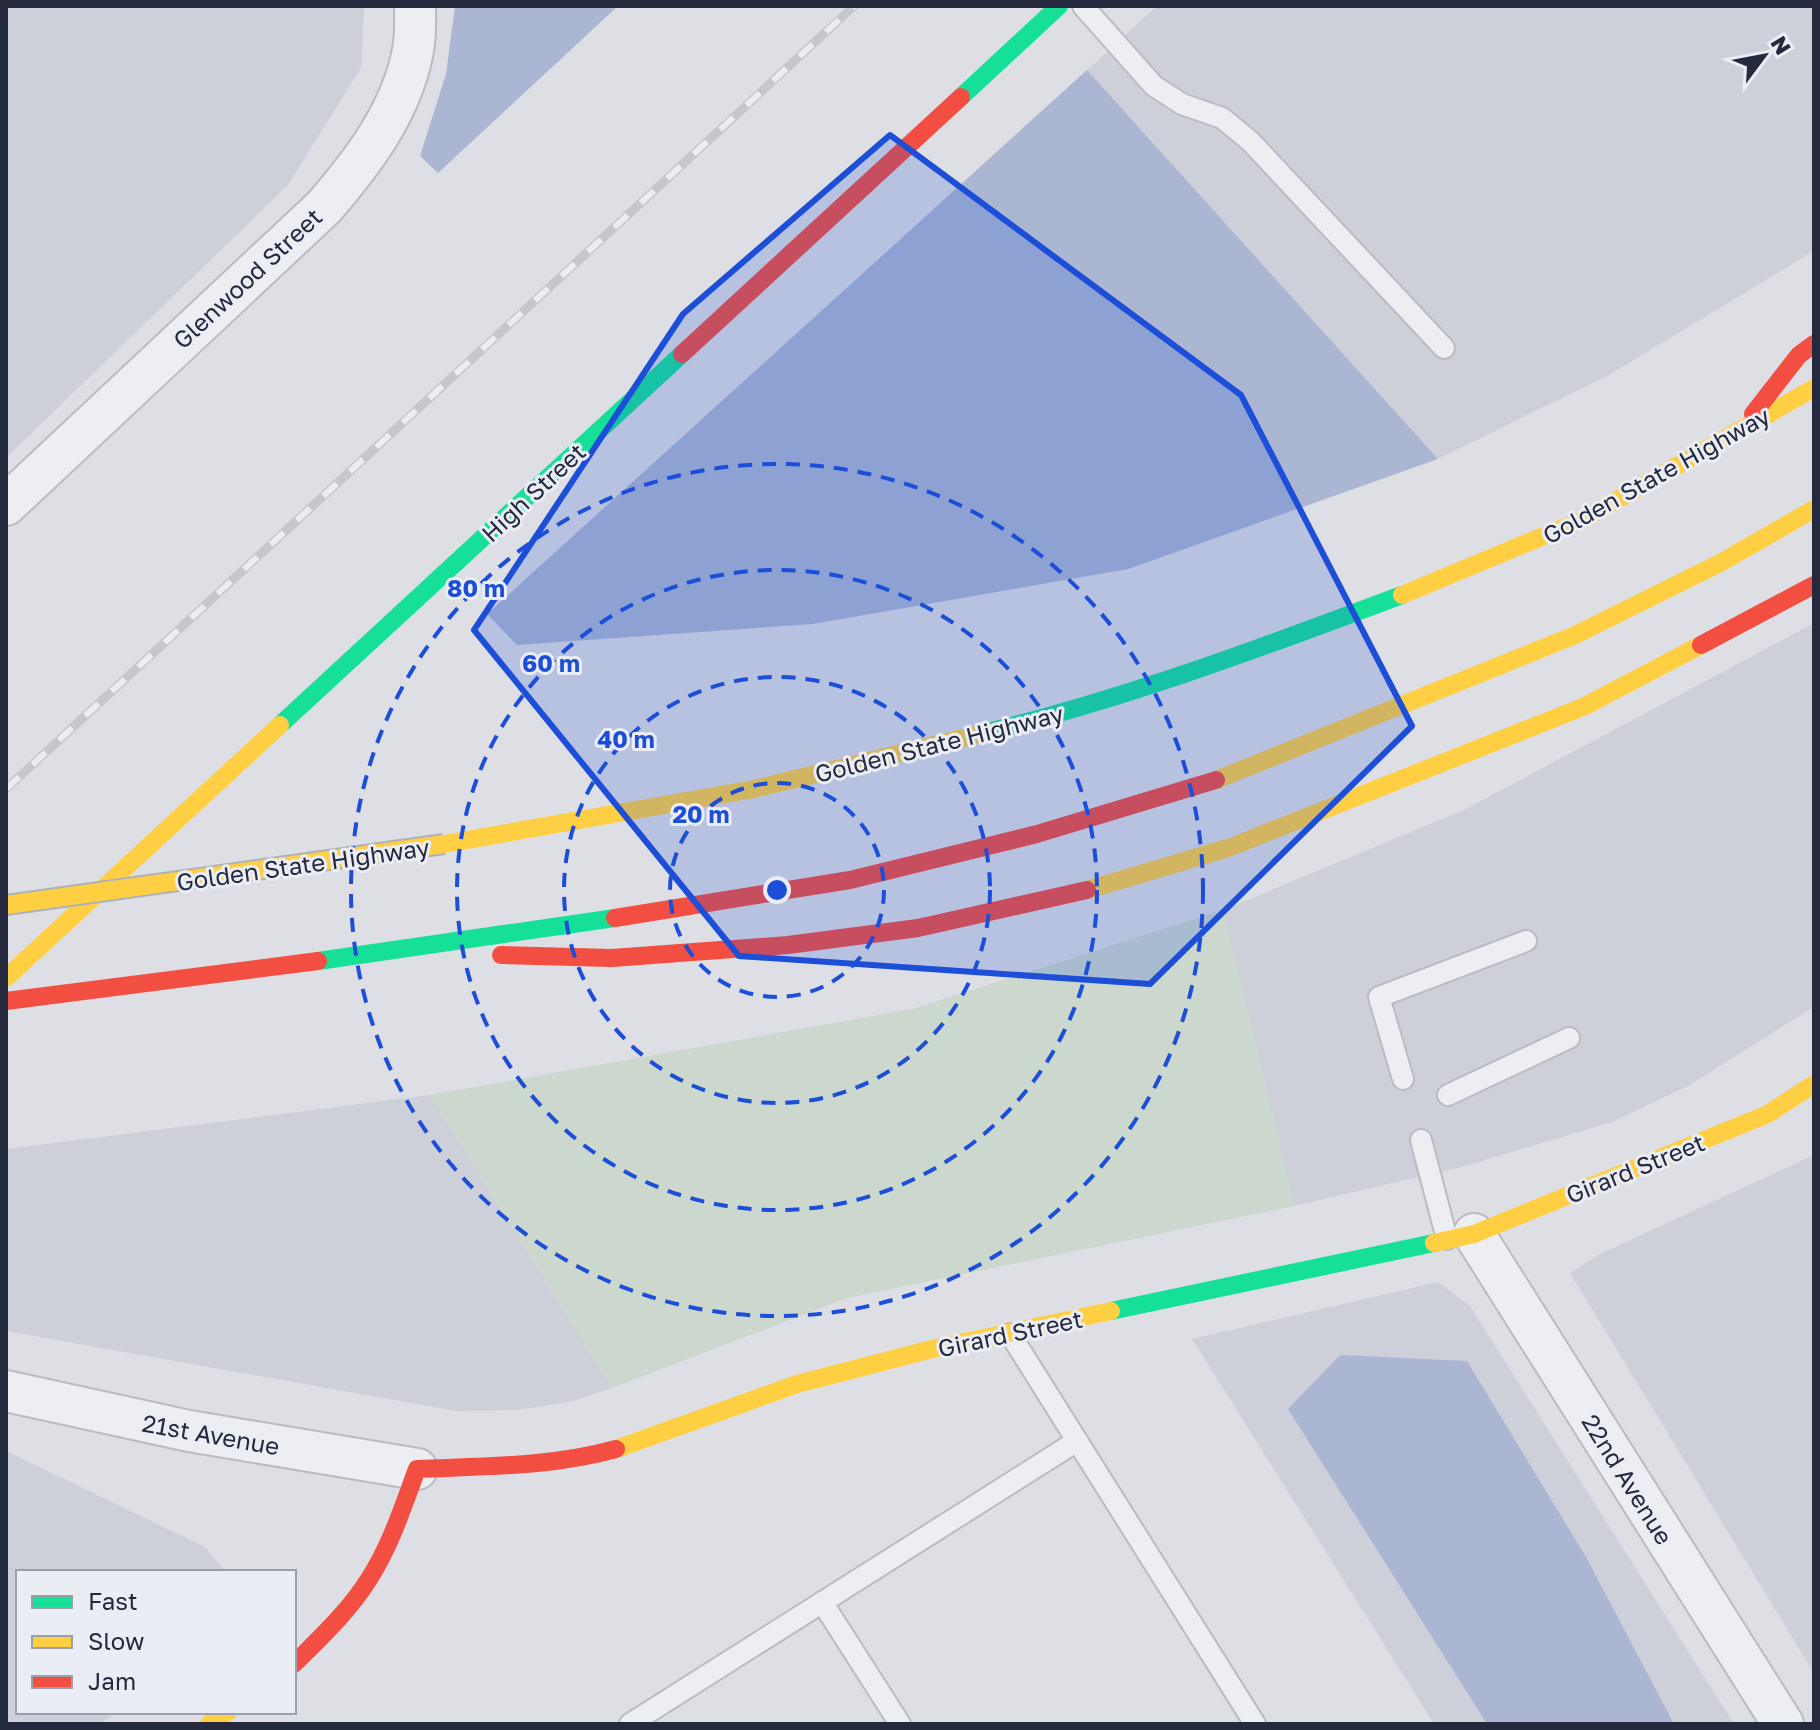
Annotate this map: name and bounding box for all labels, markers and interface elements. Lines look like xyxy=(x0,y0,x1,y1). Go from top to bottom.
north arrow xyxy=(1724,16,1804,96)
text: N xyxy=(1766,31,1797,59)
street label: Glenwood Street xyxy=(167,202,327,354)
street label: Golden State Highway xyxy=(1537,401,1775,549)
street label: High Street xyxy=(475,437,591,547)
text: 80 m xyxy=(447,573,505,602)
text: 60 m xyxy=(522,648,580,677)
street label: Golden State Highway xyxy=(812,698,1066,788)
text: 40 m xyxy=(597,724,655,753)
text: 20 m xyxy=(672,799,730,828)
street label: Golden State Highway xyxy=(175,832,431,896)
centre of rings xyxy=(763,876,791,904)
street label: Girard Street xyxy=(1561,1127,1709,1209)
street label: Girard Street xyxy=(935,1304,1085,1362)
street label: 21st Avenue xyxy=(140,1408,282,1460)
street label: 22nd Avenue xyxy=(1576,1409,1680,1549)
legend xyxy=(16,1570,296,1714)
text: Fast xyxy=(88,1586,138,1615)
text: Slow xyxy=(88,1626,144,1655)
text: Jam xyxy=(88,1666,136,1695)

